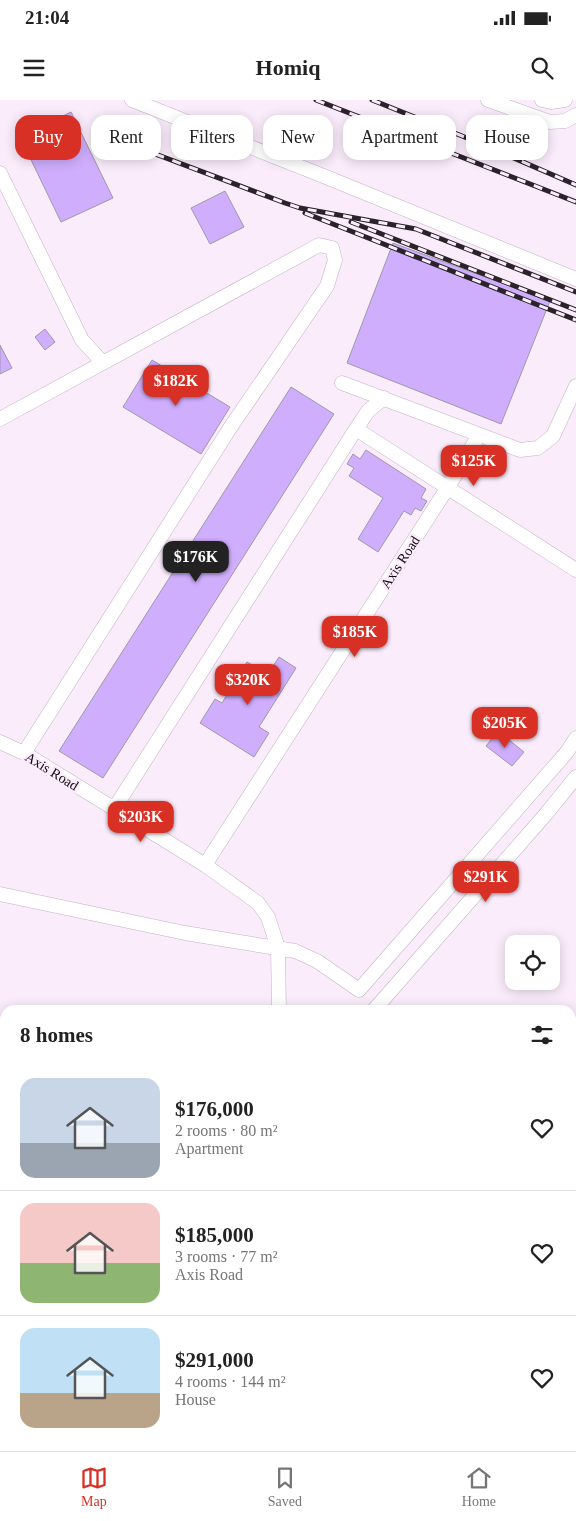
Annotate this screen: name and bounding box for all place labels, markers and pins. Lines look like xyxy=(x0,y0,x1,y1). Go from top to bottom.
pin: $182K xyxy=(141,364,211,407)
pin: $125K xyxy=(439,444,509,487)
pin: $176K xyxy=(161,540,231,583)
pin: $185K xyxy=(320,616,390,658)
pin: $320K xyxy=(213,664,283,706)
pin: $205K xyxy=(470,706,540,749)
pin: $203K xyxy=(106,800,176,843)
pin: $291K xyxy=(451,860,521,903)

